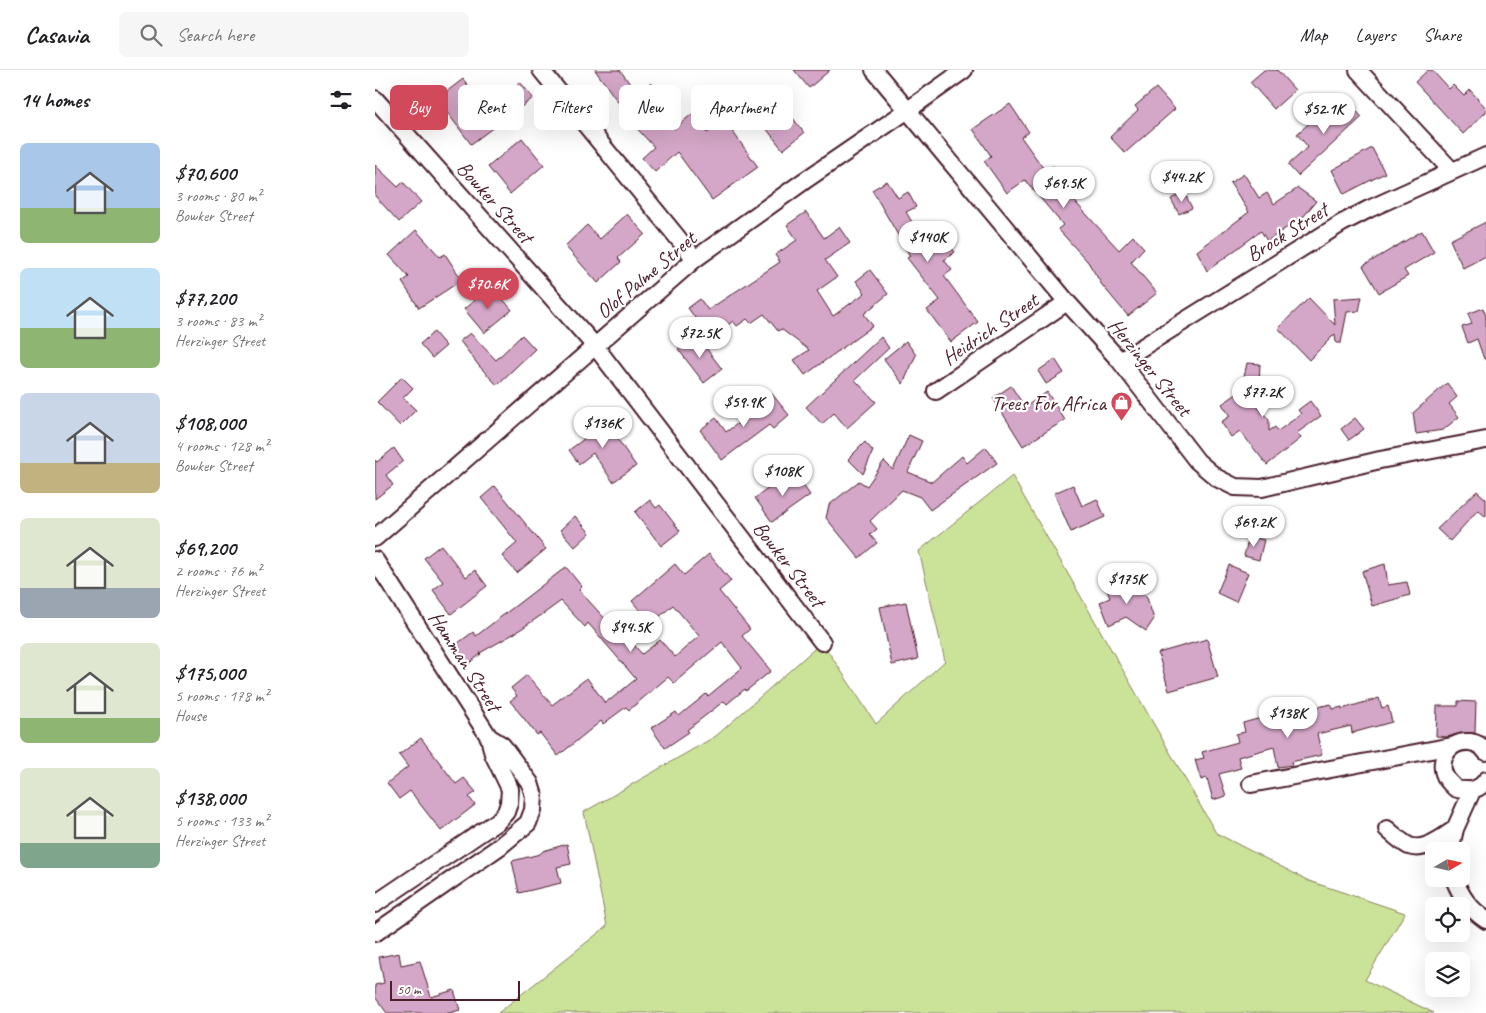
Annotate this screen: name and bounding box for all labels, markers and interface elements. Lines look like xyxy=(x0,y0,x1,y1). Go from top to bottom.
search box xyxy=(119,12,469,57)
text: Casavia xyxy=(25,20,89,50)
icon: search xyxy=(137,21,165,49)
text: Search here xyxy=(177,23,254,47)
text: Map xyxy=(1300,24,1328,46)
text: Layers xyxy=(1356,24,1395,46)
text: Share xyxy=(1423,24,1461,46)
chip: Buy xyxy=(390,85,448,130)
chip: Rent xyxy=(458,85,524,130)
chip: Filters xyxy=(534,85,609,130)
chip: New xyxy=(619,85,681,130)
chip: Apartment xyxy=(691,85,793,130)
icon: filters xyxy=(327,86,355,114)
text: 14 homes xyxy=(20,87,89,113)
pin: $52.1K xyxy=(1283,92,1365,135)
text: $52.1K xyxy=(1304,99,1344,119)
street label: Bowker Street xyxy=(451,155,541,251)
text: $70,600 xyxy=(175,160,236,186)
pin: $44.2K xyxy=(1141,160,1223,203)
icon: home xyxy=(60,163,120,223)
pin: $69.5K xyxy=(1023,166,1105,209)
text: $44.2K xyxy=(1162,167,1202,187)
text: $69.5K xyxy=(1044,173,1084,193)
text: 3 rooms · 80 m² xyxy=(175,186,261,206)
street label: Brock Street xyxy=(1241,195,1335,267)
text: Bowker Street xyxy=(175,206,253,226)
pin: $140K xyxy=(893,220,963,263)
street label: Olof Palme Street xyxy=(591,224,703,324)
text: $140K xyxy=(910,227,946,247)
pin: $70.6K xyxy=(447,268,529,310)
text: $70.6K xyxy=(468,274,508,294)
text: $77,200 xyxy=(175,285,236,311)
street label: Heidrich Street xyxy=(937,286,1045,371)
icon: home xyxy=(60,288,120,348)
text: 3 rooms · 83 m² xyxy=(175,311,261,331)
street label: Herzinger Street xyxy=(1103,313,1199,423)
pin: $72.5K xyxy=(659,316,741,359)
text: $72.5K xyxy=(680,323,720,343)
text: Herzinger Street xyxy=(175,331,265,351)
pin: $77.2K xyxy=(1222,376,1304,418)
text: $77.2K xyxy=(1243,382,1283,402)
pin: $59.9K xyxy=(703,386,785,428)
place label: Trees For Africa xyxy=(991,390,1108,416)
shop icon: Trees For Africa xyxy=(1110,391,1134,422)
text: $59.9K xyxy=(724,392,764,412)
pin: $136K xyxy=(568,406,638,449)
text: $108,000 xyxy=(175,410,245,436)
icon: home xyxy=(60,413,120,473)
text: $136K xyxy=(584,413,622,433)
text: 4 rooms · 128 m² xyxy=(175,436,269,456)
pin: $108K xyxy=(748,454,818,497)
text: Bowker Street xyxy=(175,456,253,476)
text: $108K xyxy=(765,461,801,481)
pin: $69.2K xyxy=(1213,506,1295,548)
text: $69.2K xyxy=(1234,512,1274,532)
street label: Bowker Street xyxy=(747,516,832,615)
text: $69,200 xyxy=(175,535,236,561)
icon: home xyxy=(60,538,120,598)
text: 2 rooms · 76 m² xyxy=(175,561,261,581)
pin: $175K xyxy=(1092,562,1162,605)
text: $175K xyxy=(1109,569,1145,589)
text: Herzinger Street xyxy=(175,581,265,601)
street label: Hamman Street xyxy=(423,606,509,719)
pin: $94.5K xyxy=(590,610,672,653)
text: $94.5K xyxy=(611,617,651,637)
text: $175,000 xyxy=(175,660,245,686)
icon: home xyxy=(60,663,120,723)
text: 5 rooms · 178 m² xyxy=(175,686,269,706)
pin: $138K xyxy=(1253,696,1323,739)
text: $138K xyxy=(1270,703,1306,723)
text: House xyxy=(175,706,206,726)
text: $138,000 xyxy=(175,785,245,811)
icon: home xyxy=(60,788,120,848)
text: 5 rooms · 133 m² xyxy=(175,811,269,831)
text: Herzinger Street xyxy=(175,831,265,851)
north arrow xyxy=(1425,842,1470,888)
map controls xyxy=(1425,842,1470,997)
button: locate xyxy=(1425,897,1470,942)
button: layers xyxy=(1425,952,1470,997)
scale bar xyxy=(390,978,520,1001)
text: 50 m xyxy=(397,981,421,998)

